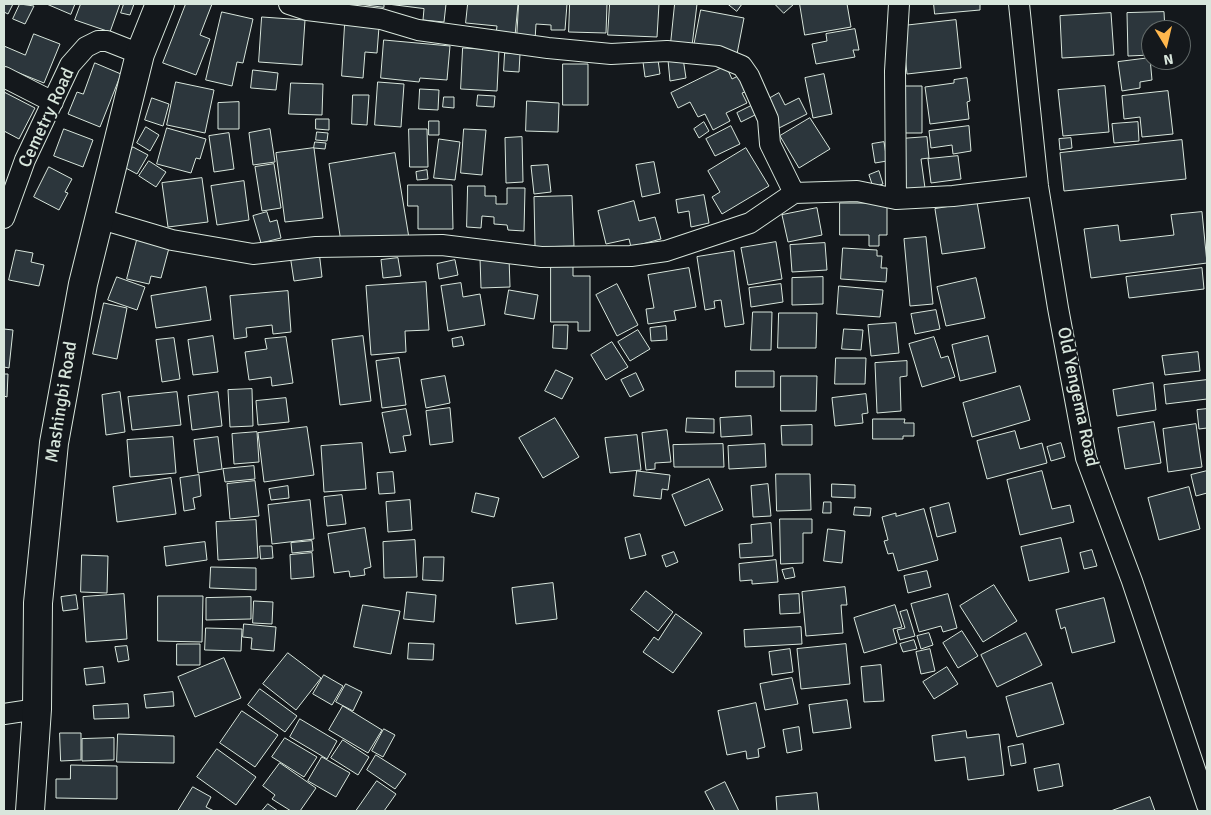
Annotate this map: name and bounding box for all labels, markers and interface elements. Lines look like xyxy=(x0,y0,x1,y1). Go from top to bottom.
north arrow xyxy=(1141,20,1191,70)
text: N xyxy=(1162,50,1174,68)
street label: Cemetry Road xyxy=(15,65,79,171)
street label: Old Yengema Road xyxy=(1052,325,1102,469)
street label: Mashingbi Road xyxy=(42,340,82,464)

